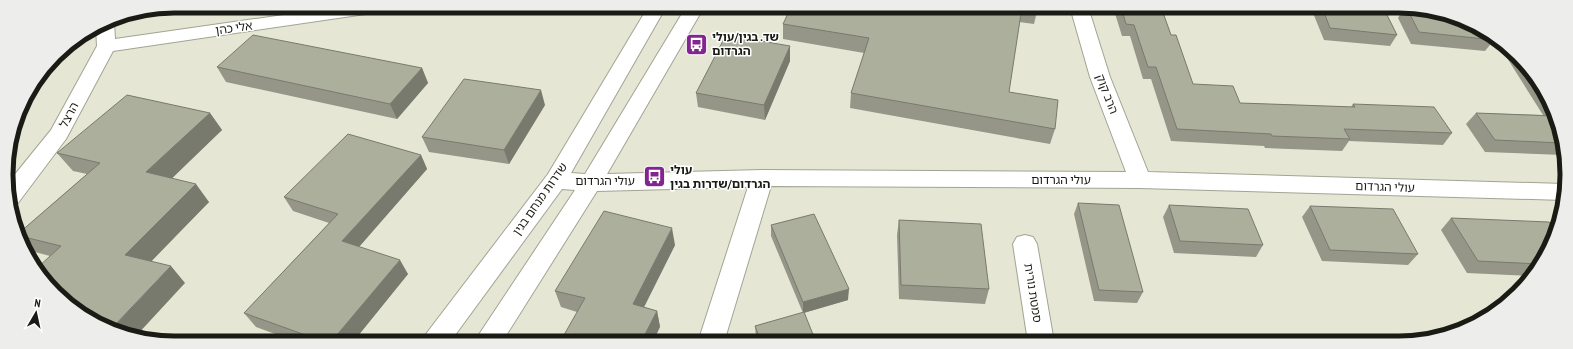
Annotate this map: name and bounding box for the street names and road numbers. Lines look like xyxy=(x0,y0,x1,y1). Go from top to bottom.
street label: אלי כהן xyxy=(214,17,254,38)
street label: הרב קוק xyxy=(1093,72,1122,116)
street label: הרצל xyxy=(56,99,81,130)
street label: שדרות מנחם בגין xyxy=(509,160,570,238)
street label: עולי הגרדום xyxy=(1031,172,1091,187)
street label: עולי הגרדום xyxy=(575,173,635,188)
street label: עולי הגרדום xyxy=(1355,178,1415,195)
street label: סמטת נורית xyxy=(1021,262,1046,324)

